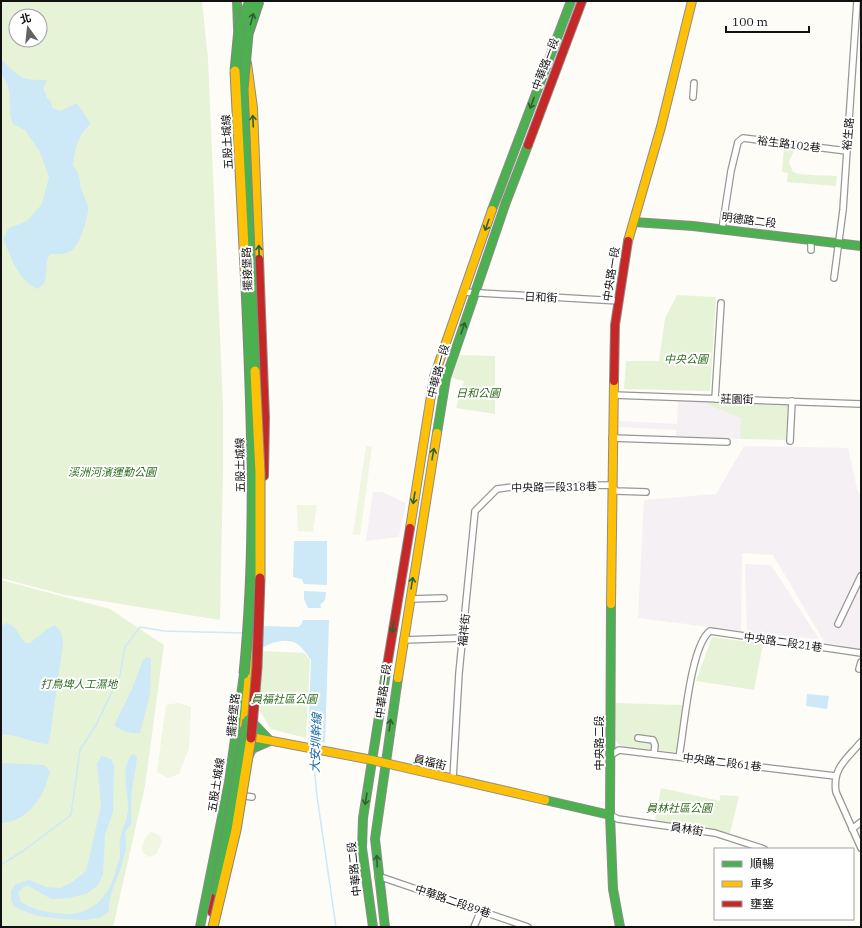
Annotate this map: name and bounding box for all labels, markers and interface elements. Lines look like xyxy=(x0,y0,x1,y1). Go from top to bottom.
north arrow xyxy=(8,8,48,48)
scale bar xyxy=(726,8,809,34)
text: 北 xyxy=(18,10,33,27)
one-way arrow xyxy=(249,13,256,26)
text: 100 m xyxy=(732,14,768,29)
street label: 中華路一段 xyxy=(529,36,561,92)
one-way arrow xyxy=(528,96,536,108)
street label: 五股土城線 xyxy=(219,114,235,170)
one-way arrow xyxy=(250,115,257,128)
street label: 裕生路 xyxy=(840,117,856,151)
street label: 裕生路102巷 xyxy=(756,133,822,155)
street label: 明德路二段 xyxy=(721,210,777,230)
one-way arrow xyxy=(483,218,490,231)
one-way arrow xyxy=(255,245,262,258)
street label: 中央路一段 xyxy=(600,246,622,302)
street label: 擺接堡路 xyxy=(239,247,255,291)
street label: 日和街 xyxy=(524,289,558,305)
one-way arrow xyxy=(459,323,467,335)
street label: 中華路一段 xyxy=(424,343,452,399)
park label: 中央公園 xyxy=(664,352,710,366)
park label: 日和公園 xyxy=(456,386,502,400)
street label: 莊園街 xyxy=(720,392,754,406)
street label: 五股土城線 xyxy=(233,437,247,493)
one-way arrow xyxy=(429,448,437,461)
park label: 溪洲河濱運動公園 xyxy=(68,465,158,479)
street label: 中央路一段318巷 xyxy=(511,479,597,495)
one-way arrow xyxy=(410,491,418,504)
one-way arrow xyxy=(408,577,416,590)
street label: 福祥街 xyxy=(455,613,473,647)
one-way arrow xyxy=(389,620,397,633)
street label: 中央路二段21巷 xyxy=(743,630,823,654)
street label: 中華路一段 xyxy=(372,663,394,719)
park label: 打鳥埤人工濕地 xyxy=(41,677,118,691)
street label: 擺接堡路 xyxy=(224,692,242,738)
park label: 員福社區公園 xyxy=(251,692,319,706)
water label: 大安圳幹線 xyxy=(307,711,324,773)
street label: 中央路二段 xyxy=(592,716,606,771)
one-way arrow xyxy=(386,719,394,732)
street label: 中央路二段61巷 xyxy=(682,750,762,774)
street label: 員福街 xyxy=(412,751,448,773)
street label: 五股土城線 xyxy=(205,757,227,813)
one-way arrow xyxy=(362,792,370,805)
park label: 員林社區公園 xyxy=(646,801,714,815)
street label: 員林街 xyxy=(670,820,704,838)
street label: 中華路二段 xyxy=(344,841,364,897)
legend xyxy=(714,848,854,920)
one-way arrow xyxy=(373,855,380,868)
text: 順暢 xyxy=(750,856,774,871)
text: 車多 xyxy=(750,876,774,891)
street label: 中華路二段89巷 xyxy=(413,881,493,921)
text: 壅塞 xyxy=(750,896,774,911)

